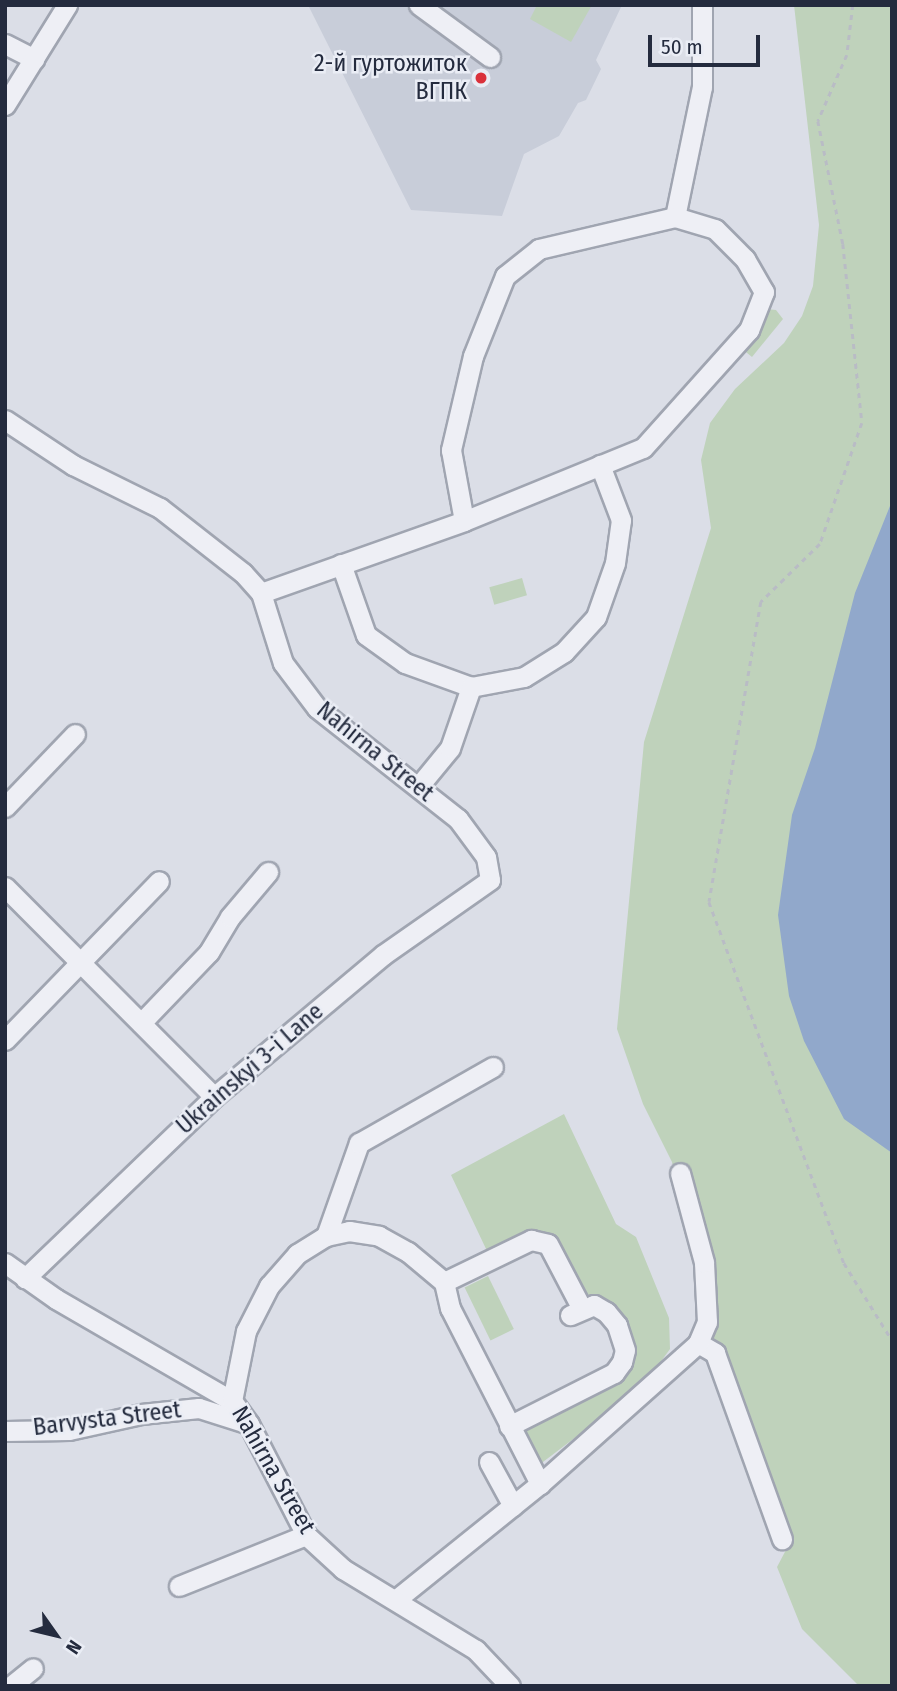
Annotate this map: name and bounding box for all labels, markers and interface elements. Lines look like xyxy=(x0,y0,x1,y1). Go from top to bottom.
scale bar xyxy=(652,21,764,65)
text: 50 m xyxy=(661,34,703,60)
place label: 2-й гуртожиток ВГПК xyxy=(314,50,467,106)
marker: 2-й гуртожиток ВГПК xyxy=(473,70,489,86)
street label: Nahirna Street xyxy=(311,696,439,808)
street label: Ukrainskyi 3-i Lane xyxy=(171,997,329,1141)
street label: Barvysta Street xyxy=(31,1396,183,1442)
street label: Nahirna Street xyxy=(225,1401,321,1539)
north arrow xyxy=(21,1600,91,1670)
text: N xyxy=(61,1636,87,1658)

